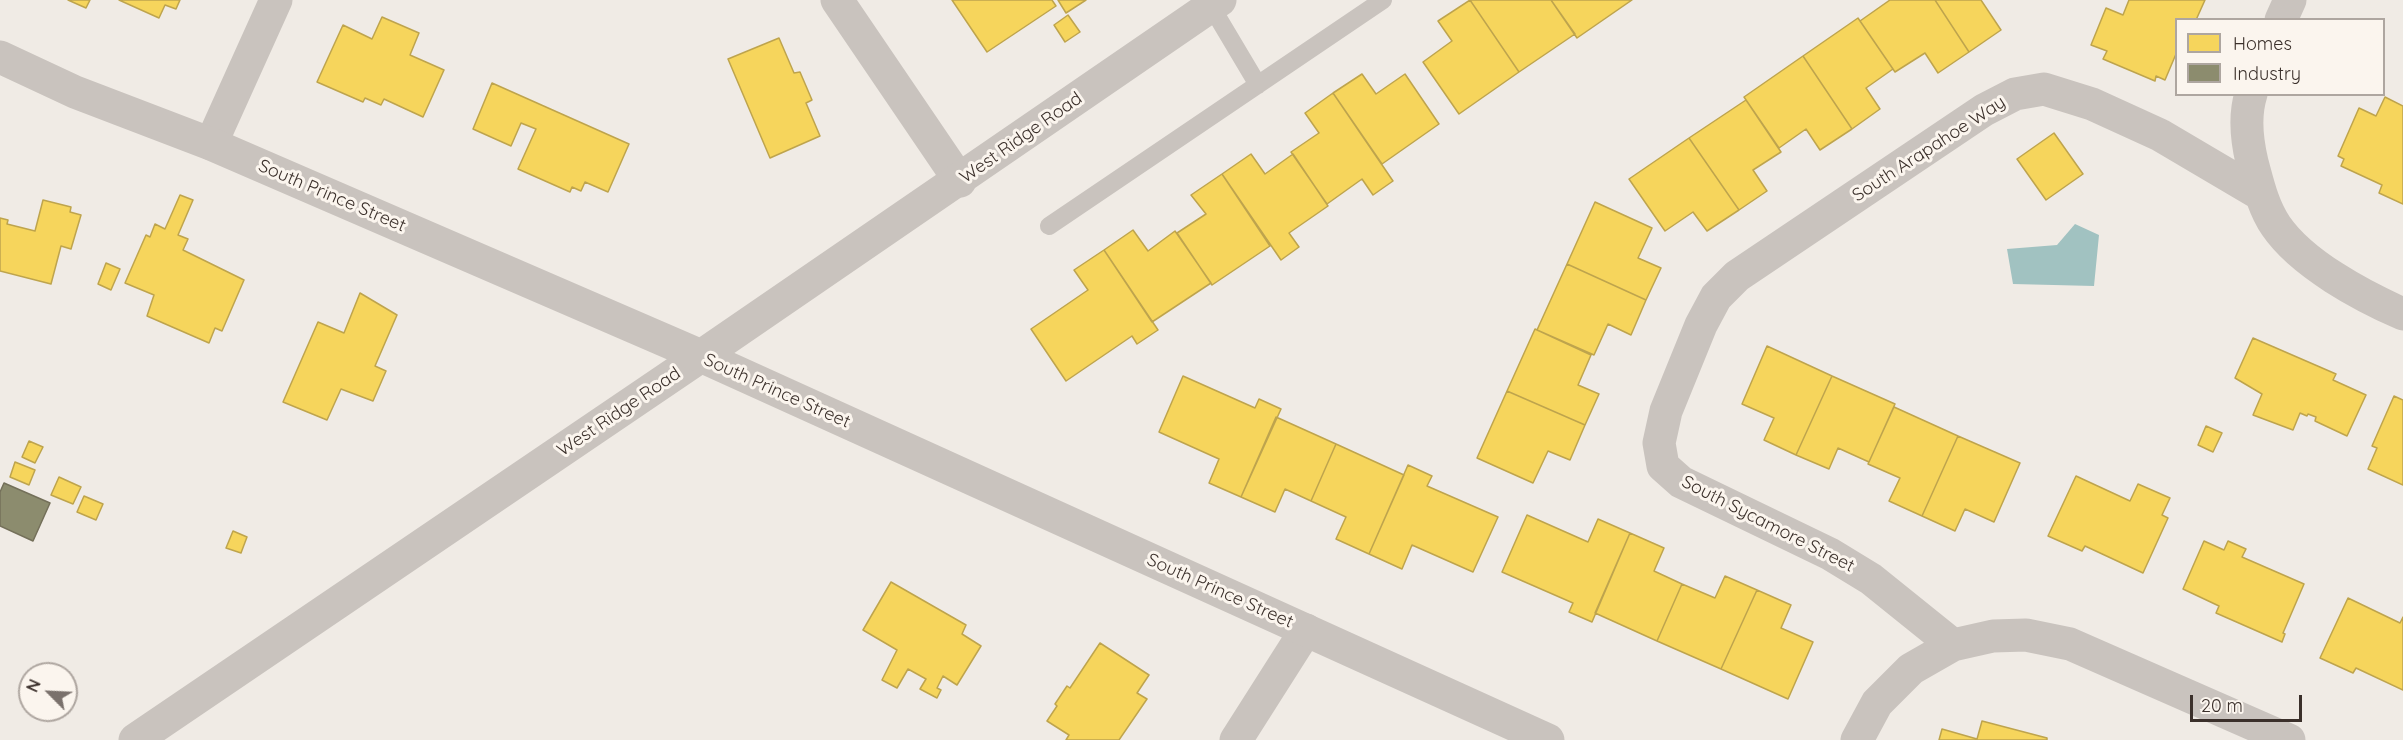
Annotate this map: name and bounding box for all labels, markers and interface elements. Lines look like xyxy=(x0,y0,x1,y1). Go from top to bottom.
legend xyxy=(2175,18,2385,96)
text: Homes xyxy=(2233,32,2292,55)
text: Industry xyxy=(2233,62,2301,85)
street label: West Ridge Road xyxy=(956,88,1086,188)
street label: South Arapahoe Way xyxy=(1848,91,2010,207)
street label: South Prince Street xyxy=(255,155,409,237)
street label: South Prince Street xyxy=(700,349,854,433)
street label: West Ridge Road xyxy=(553,363,685,461)
street label: South Sycamore Street xyxy=(1678,471,1858,577)
street label: South Prince Street xyxy=(1143,549,1297,633)
north arrow xyxy=(18,662,78,722)
text: N xyxy=(22,676,45,695)
scale bar xyxy=(2193,683,2306,721)
text: 20 m xyxy=(2201,694,2243,717)

